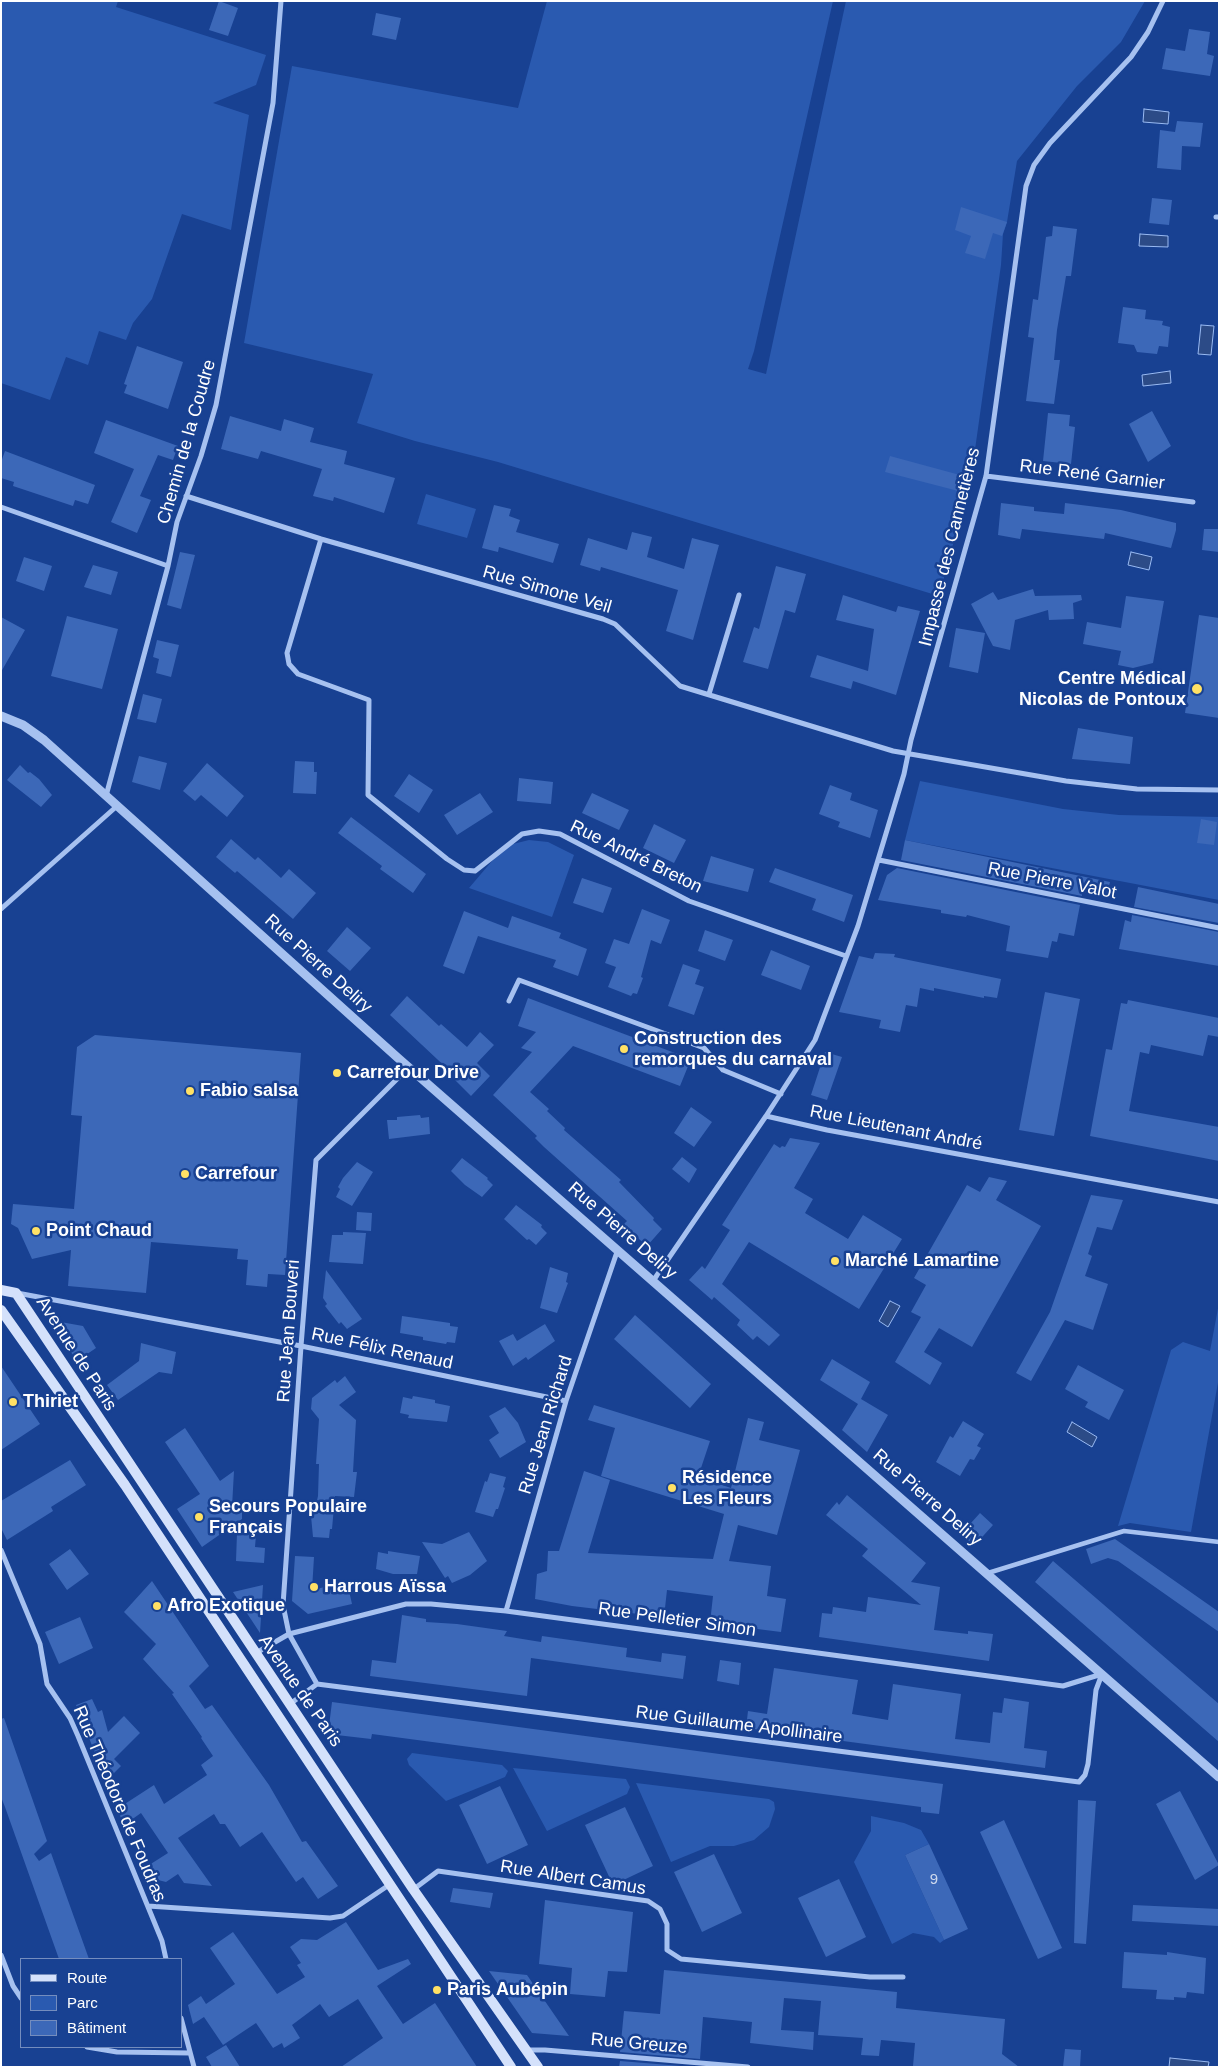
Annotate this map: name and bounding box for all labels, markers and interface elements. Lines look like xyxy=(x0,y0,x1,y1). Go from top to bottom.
street label: Chemin de la Coudre xyxy=(153,357,221,527)
street label: Impasse des Cannetières xyxy=(915,445,985,649)
street label: Rue René Garnier xyxy=(1018,455,1166,495)
street label: Rue Simone Veil xyxy=(480,561,614,619)
place label: Centre Médical Nicolas de Pontoux xyxy=(1019,668,1186,711)
marker: Centre Médical Nicolas de Pontoux xyxy=(1190,682,1204,696)
street label: Rue André Breton xyxy=(567,816,705,898)
street label: Rue Pierre Valot xyxy=(986,858,1118,904)
street label: Rue Pierre Deliry xyxy=(260,910,376,1018)
place label: Construction des remorques du carnaval xyxy=(634,1028,832,1070)
marker: Construction des remorques du carnaval xyxy=(618,1043,630,1055)
place label: Carrefour Drive xyxy=(347,1062,479,1084)
marker: Carrefour Drive xyxy=(331,1067,343,1079)
place label: Fabio salsa xyxy=(200,1080,298,1102)
marker: Fabio salsa xyxy=(184,1085,196,1097)
street label: Rue Lieutenant André xyxy=(808,1101,984,1155)
place label: Carrefour xyxy=(195,1163,277,1185)
marker: Carrefour xyxy=(179,1168,191,1180)
street label: Rue Pierre Deliry xyxy=(563,1178,681,1284)
place label: Point Chaud xyxy=(46,1220,152,1242)
marker: Point Chaud xyxy=(30,1225,42,1237)
place label: Marché Lamartine xyxy=(845,1250,999,1272)
marker: Marché Lamartine xyxy=(829,1255,841,1267)
street label: Rue Jean Bouveri xyxy=(273,1259,305,1403)
street label: Avenue de Paris xyxy=(31,1293,121,1415)
street label: Rue Félix Renaud xyxy=(309,1323,455,1375)
street label: Rue Jean Richard xyxy=(515,1353,577,1497)
place label: Thiriet xyxy=(23,1391,78,1413)
marker: Thiriet xyxy=(7,1396,19,1408)
street label: Rue Pierre Deliry xyxy=(868,1445,986,1551)
place label: Résidence Les Fleurs xyxy=(682,1467,772,1510)
marker: Résidence Les Fleurs xyxy=(666,1482,678,1494)
place label: Secours Populaire Français xyxy=(209,1496,367,1538)
marker: Secours Populaire Français xyxy=(193,1511,205,1523)
place label: Harrous Aïssa xyxy=(324,1576,446,1598)
marker: Harrous Aïssa xyxy=(308,1581,320,1593)
place label: Afro Exotique xyxy=(167,1595,285,1617)
street label: Rue Pelletier Simon xyxy=(597,1598,757,1642)
marker: Afro Exotique xyxy=(151,1600,163,1612)
street label: Avenue de Paris xyxy=(253,1631,347,1751)
street label: Rue Guillaume Apollinaire xyxy=(634,1702,844,1748)
street label: Rue Théodore de Foudras xyxy=(68,1703,170,1905)
street label: Rue Albert Camus xyxy=(499,1856,647,1900)
house number: 9 xyxy=(930,1871,938,1889)
legend xyxy=(20,1958,182,2048)
text: Route xyxy=(67,1969,107,1986)
place label: Paris Aubépin xyxy=(447,1979,568,2001)
marker: Paris Aubépin xyxy=(431,1984,443,1996)
text: Parc xyxy=(67,1994,98,2011)
text: Bâtiment xyxy=(67,2019,126,2036)
street label: Rue Greuze xyxy=(590,2029,688,2059)

